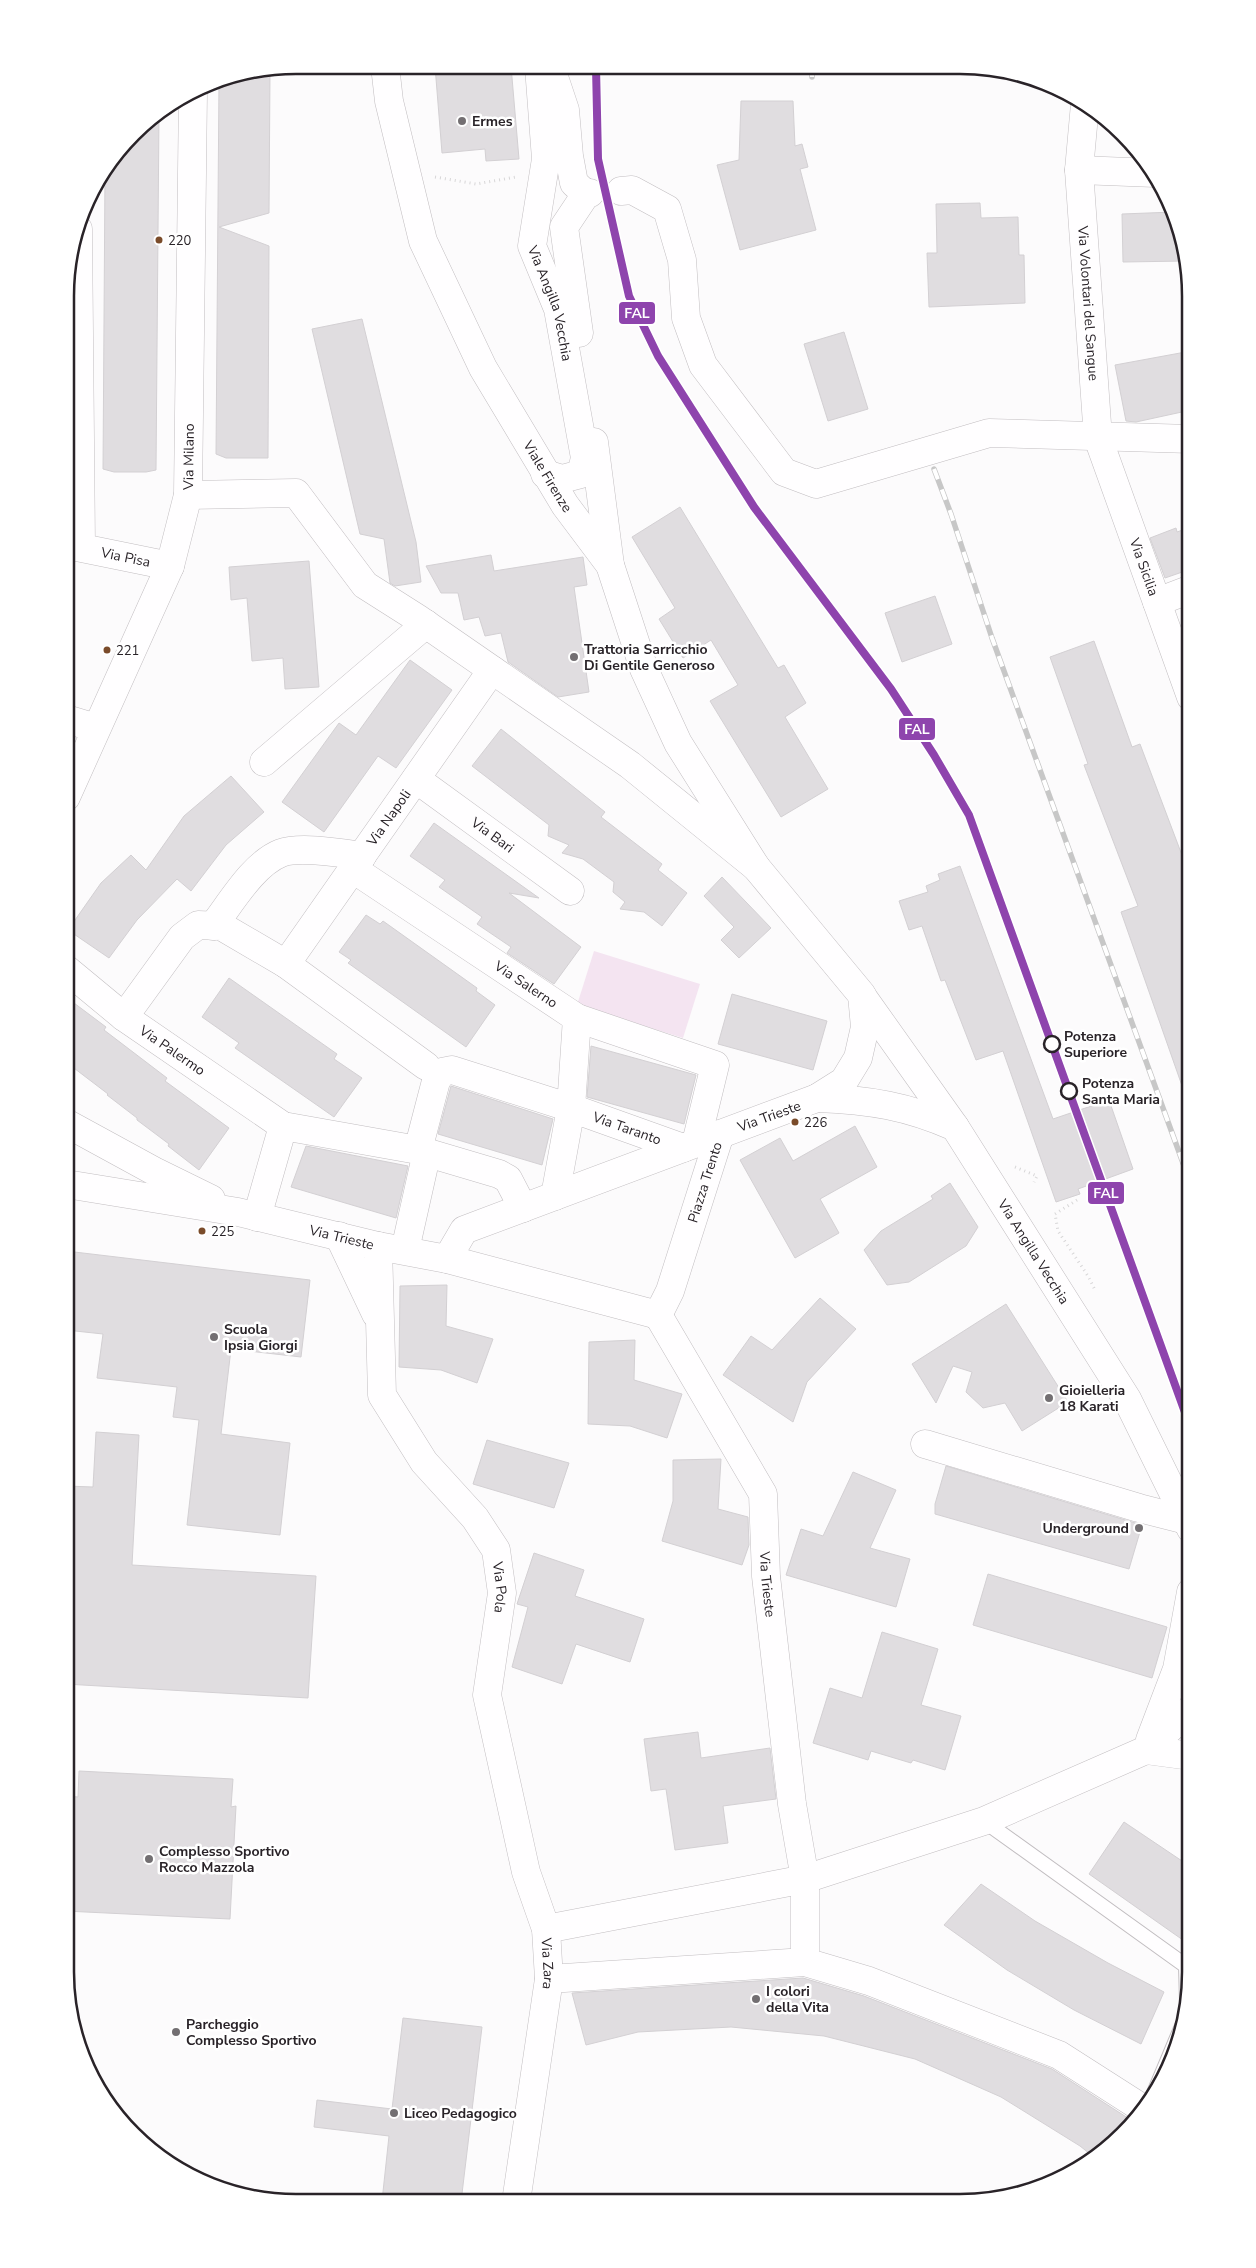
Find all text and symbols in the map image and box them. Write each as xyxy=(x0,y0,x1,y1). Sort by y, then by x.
place label: Ermes xyxy=(472,112,513,131)
marker: Ermes xyxy=(456,115,468,127)
street label: Via Volontari del Sangue xyxy=(1073,224,1103,382)
place label: 220 xyxy=(168,232,192,250)
marker: 220 xyxy=(154,235,164,245)
street label: Via Angilla Vecchia xyxy=(522,242,576,363)
line badge: FAL xyxy=(618,301,656,325)
text: FAL xyxy=(624,304,650,323)
street label: Via Milano xyxy=(179,423,199,491)
street label: Viale Firenze xyxy=(518,436,576,516)
street label: Via Sicilia xyxy=(1124,535,1163,599)
street label: Via Pisa xyxy=(98,543,152,572)
place label: Trattoria Sarricchio Di Gentile Generoso xyxy=(584,640,715,675)
place label: 221 xyxy=(116,642,139,660)
marker: 221 xyxy=(102,645,112,655)
marker: Trattoria Sarricchio Di Gentile Generoso xyxy=(568,651,580,663)
line badge: FAL xyxy=(898,717,936,741)
text: FAL xyxy=(904,720,930,739)
street label: Via Napoli xyxy=(362,786,416,851)
street label: Via Bari xyxy=(466,813,518,857)
street label: Via Salerno xyxy=(490,956,561,1013)
street label: Via Palermo xyxy=(135,1021,209,1080)
place label: Potenza Superiore xyxy=(1064,1027,1127,1062)
marker: Potenza Superiore xyxy=(1043,1035,1061,1053)
place label: Potenza Santa Maria xyxy=(1082,1074,1160,1109)
marker: Potenza Santa Maria xyxy=(1060,1082,1078,1100)
street label: Via Trieste xyxy=(734,1096,803,1137)
street label: Via Taranto xyxy=(589,1107,664,1150)
place label: 226 xyxy=(804,1114,828,1132)
marker: 226 xyxy=(790,1117,800,1127)
street label: Piazza Trento xyxy=(683,1139,727,1225)
line badge: FAL xyxy=(1087,1181,1125,1205)
text: FAL xyxy=(1093,1184,1119,1203)
street label: Via Angilla Vecchia xyxy=(993,1195,1074,1308)
street label: Via Trieste xyxy=(306,1220,376,1255)
place label: 225 xyxy=(211,1223,235,1241)
marker: 225 xyxy=(197,1226,207,1236)
place label: Scuola Ipsia Giorgi xyxy=(224,1320,298,1355)
marker: Scuola Ipsia Giorgi xyxy=(208,1331,220,1343)
place label: Gioielleria 18 Karati xyxy=(1059,1381,1125,1416)
marker: Gioielleria 18 Karati xyxy=(1043,1392,1055,1404)
place label: Underground xyxy=(1043,1519,1129,1538)
marker: Underground xyxy=(1133,1522,1145,1534)
street label: Via Trieste xyxy=(755,1550,780,1618)
street label: Via Pola xyxy=(488,1560,511,1614)
place label: Complesso Sportivo Rocco Mazzola xyxy=(159,1842,290,1877)
marker: Complesso Sportivo Rocco Mazzola xyxy=(143,1853,155,1865)
street label: Via Zara xyxy=(536,1936,558,1991)
place label: I colori della Vita xyxy=(766,1982,829,2017)
marker: I colori della Vita xyxy=(750,1993,762,2005)
place label: Parcheggio Complesso Sportivo xyxy=(186,2015,317,2050)
marker: Parcheggio Complesso Sportivo xyxy=(170,2026,182,2038)
place label: Liceo Pedagogico xyxy=(404,2104,517,2123)
marker: Liceo Pedagogico xyxy=(388,2107,400,2119)

